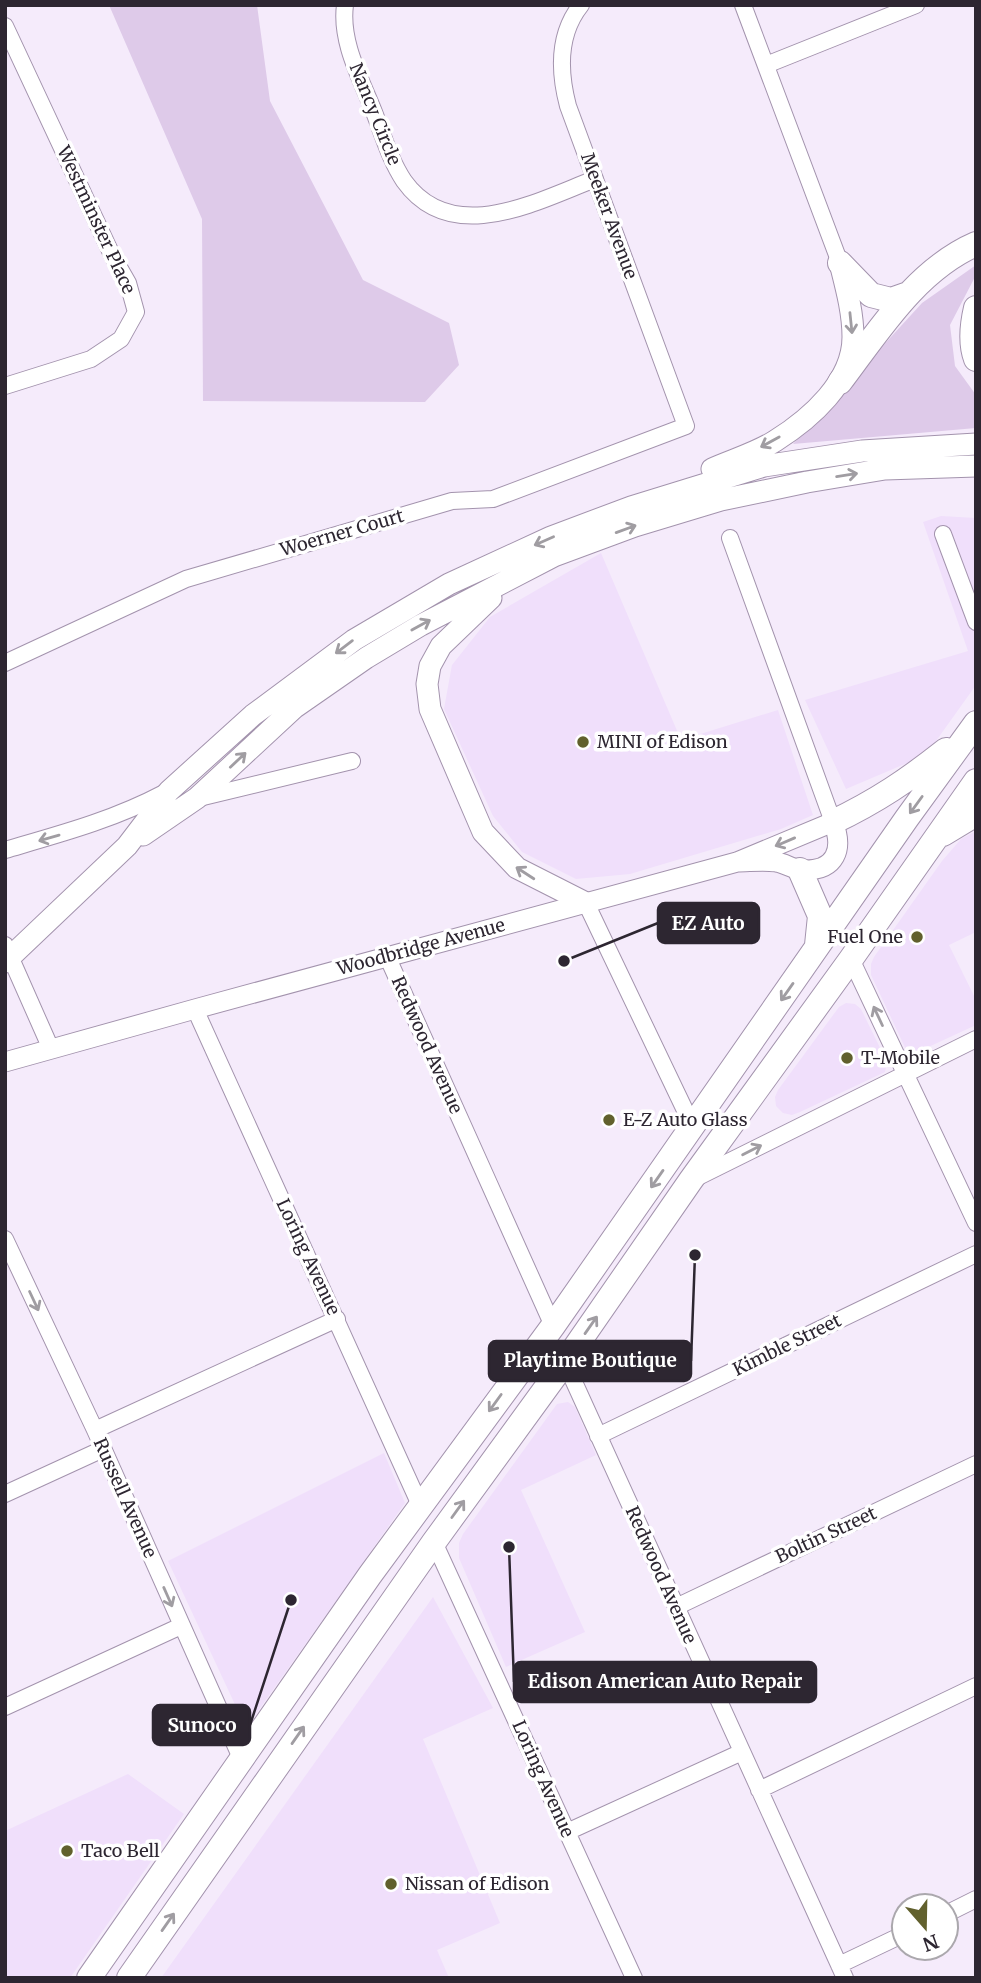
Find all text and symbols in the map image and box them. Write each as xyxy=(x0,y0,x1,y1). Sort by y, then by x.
street label: Nancy Circle xyxy=(345,59,406,168)
street label: Westminster Place xyxy=(52,141,141,297)
street label: Meeker Avenue xyxy=(576,150,643,282)
one-way arrow xyxy=(845,311,858,334)
one-way arrow xyxy=(761,436,781,450)
one-way arrow xyxy=(835,468,858,481)
street label: Woerner Court xyxy=(276,504,406,561)
one-way arrow xyxy=(615,522,637,534)
one-way arrow xyxy=(534,535,555,548)
one-way arrow xyxy=(410,618,431,631)
one-way arrow xyxy=(335,640,353,655)
place label: MINI of Edison xyxy=(597,730,728,753)
marker: MINI of Edison xyxy=(575,734,591,750)
one-way arrow xyxy=(229,751,246,768)
one-way arrow xyxy=(909,795,923,814)
one-way arrow xyxy=(38,832,60,845)
one-way arrow xyxy=(775,836,796,849)
one-way arrow xyxy=(516,865,536,879)
callout: EZ Auto xyxy=(658,903,759,943)
text: EZ Auto xyxy=(671,911,745,935)
street label: Woodbridge Avenue xyxy=(333,913,507,980)
place label: Fuel One xyxy=(827,925,903,948)
marker: Fuel One xyxy=(909,929,925,945)
street label: Redwood Avenue xyxy=(387,972,468,1117)
one-way arrow xyxy=(779,982,794,1001)
one-way arrow xyxy=(871,1006,884,1028)
place label: T-Mobile xyxy=(861,1046,940,1069)
marker: T-Mobile xyxy=(839,1050,855,1066)
place label: E-Z Auto Glass xyxy=(623,1108,748,1131)
marker: E-Z Auto Glass xyxy=(601,1112,617,1128)
one-way arrow xyxy=(741,1142,762,1156)
one-way arrow xyxy=(650,1169,664,1188)
street label: Loring Avenue xyxy=(271,1195,345,1319)
one-way arrow xyxy=(28,1290,41,1311)
street label: Kimble Street xyxy=(729,1308,845,1381)
one-way arrow xyxy=(584,1316,598,1335)
callout: Playtime Boutique xyxy=(489,1341,691,1381)
text: Playtime Boutique xyxy=(503,1348,677,1372)
one-way arrow xyxy=(488,1393,502,1412)
street label: Russell Avenue xyxy=(89,1434,162,1561)
one-way arrow xyxy=(450,1500,465,1519)
street label: Boltin Street xyxy=(772,1501,880,1568)
street label: Redwood Avenue xyxy=(621,1502,702,1647)
one-way arrow xyxy=(162,1586,175,1607)
callout: Edison American Auto Repair xyxy=(514,1662,816,1702)
text: Edison American Auto Repair xyxy=(528,1669,803,1693)
callout: Sunoco xyxy=(153,1705,250,1745)
text: Sunoco xyxy=(167,1713,237,1737)
street label: Loring Avenue xyxy=(507,1717,580,1841)
one-way arrow xyxy=(291,1726,305,1745)
place label: Taco Bell xyxy=(81,1839,160,1862)
marker: Taco Bell xyxy=(59,1843,75,1859)
place label: Nissan of Edison xyxy=(405,1872,549,1895)
marker: Nissan of Edison xyxy=(383,1876,399,1892)
north arrow xyxy=(890,1892,960,1962)
one-way arrow xyxy=(161,1913,175,1932)
text: N xyxy=(920,1929,942,1957)

